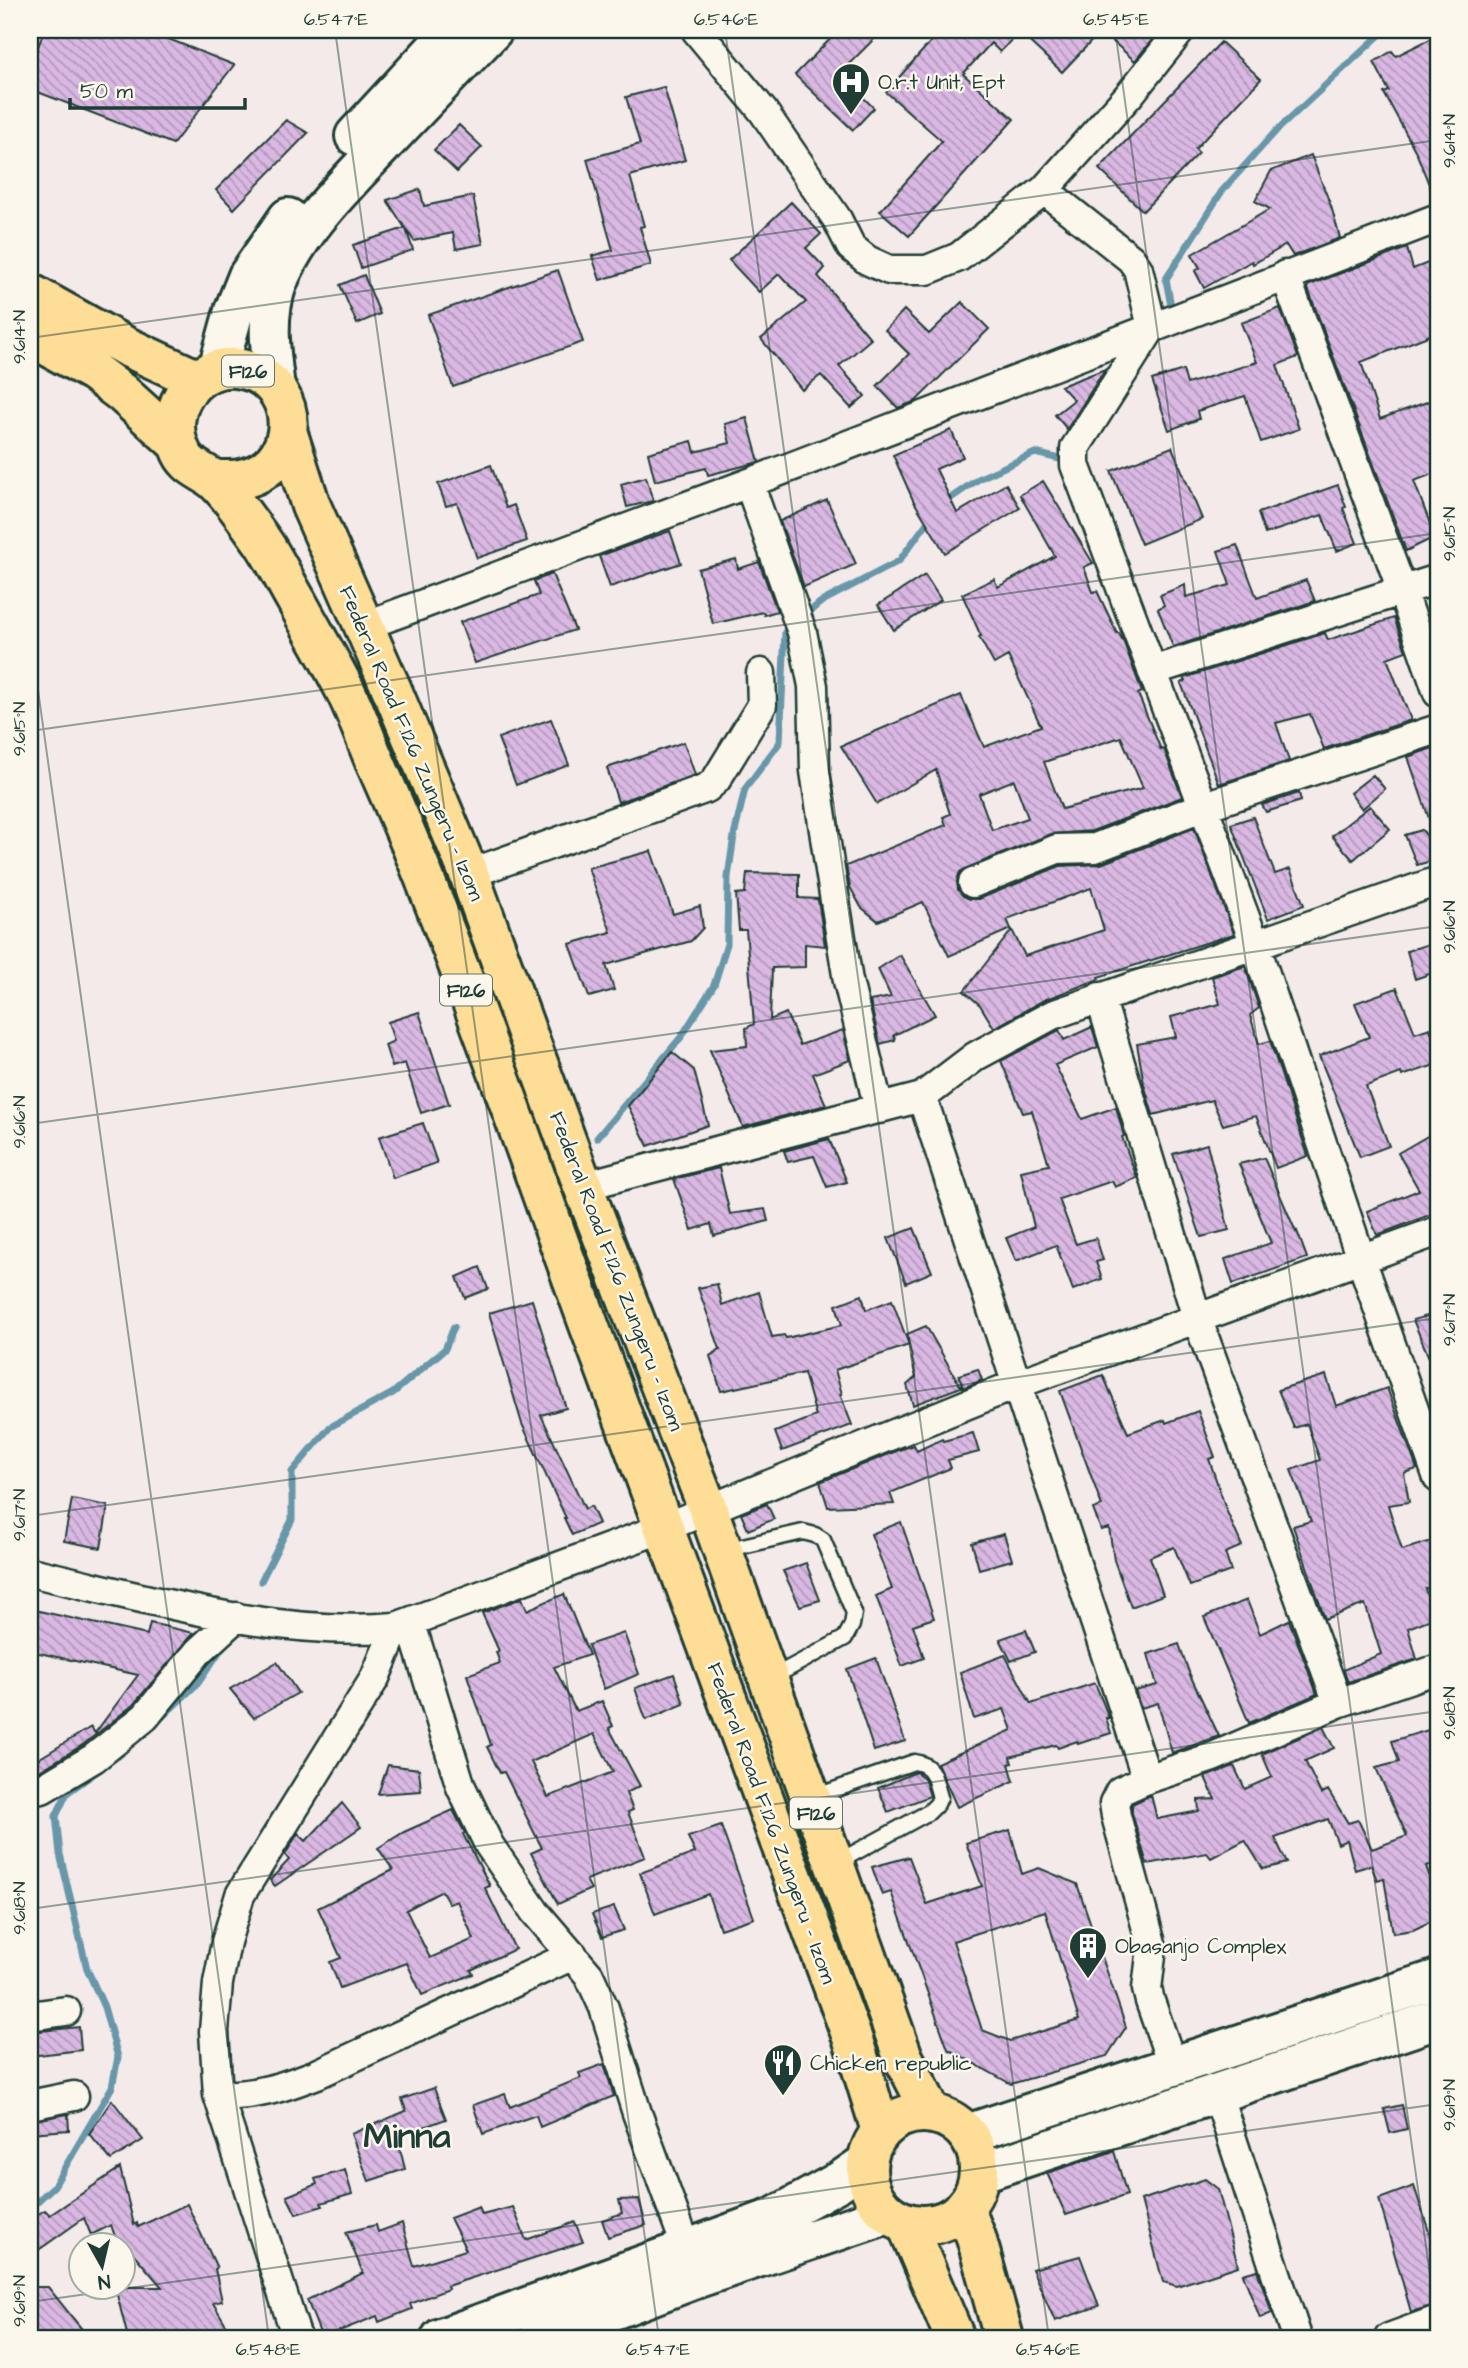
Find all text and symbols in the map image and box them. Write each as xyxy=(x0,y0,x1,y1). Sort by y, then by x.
text: 6.547°E xyxy=(304,7,369,32)
text: 6.546°E xyxy=(694,7,759,32)
text: 6.545°E xyxy=(1083,7,1149,32)
hospital icon: O.r.t Unit, Ept xyxy=(830,61,872,116)
scale bar xyxy=(70,66,245,110)
place label: O.r.t Unit, Ept xyxy=(878,68,1006,98)
text: 50 m xyxy=(80,77,134,106)
text: 9.614°N xyxy=(1437,114,1462,168)
text: 9.614°N xyxy=(7,310,32,364)
road number: F126 xyxy=(222,356,274,386)
text: 9.615°N xyxy=(1437,507,1462,561)
street label: Federal Road F.126 Zungeru - Izom xyxy=(330,581,491,907)
text: 9.615°N xyxy=(7,702,32,756)
text: 9.616°N xyxy=(1437,901,1462,953)
road number: F126 xyxy=(440,974,492,1006)
text: 9.616°N xyxy=(7,1096,32,1148)
street label: Federal Road F.126 Zungeru - Izom xyxy=(540,1107,691,1436)
text: 9.617°N xyxy=(1437,1294,1462,1346)
text: 9.617°N xyxy=(7,1489,32,1541)
street label: Federal Road F.126 Zungeru - Izom xyxy=(698,1659,843,1989)
text: 9.618°N xyxy=(1437,1686,1462,1740)
road number: F126 xyxy=(790,1798,842,1828)
text: 9.618°N xyxy=(7,1881,32,1935)
building icon: Obasanjo Complex xyxy=(1067,1925,1109,1980)
place label: Obasanjo Complex xyxy=(1115,1932,1287,1962)
restaurant icon: Chicken republic xyxy=(762,2042,804,2097)
place label: Chicken republic xyxy=(810,2049,972,2079)
text: 9.619°N xyxy=(1437,2079,1462,2131)
district label: Minna xyxy=(363,2112,451,2161)
north arrow xyxy=(66,2232,136,2302)
text: N xyxy=(96,2267,112,2296)
text: 9.619°N xyxy=(7,2275,32,2327)
text: 6.548°E xyxy=(235,2337,301,2362)
text: 6.547°E xyxy=(626,2337,691,2362)
text: 6.546°E xyxy=(1016,2337,1081,2362)

